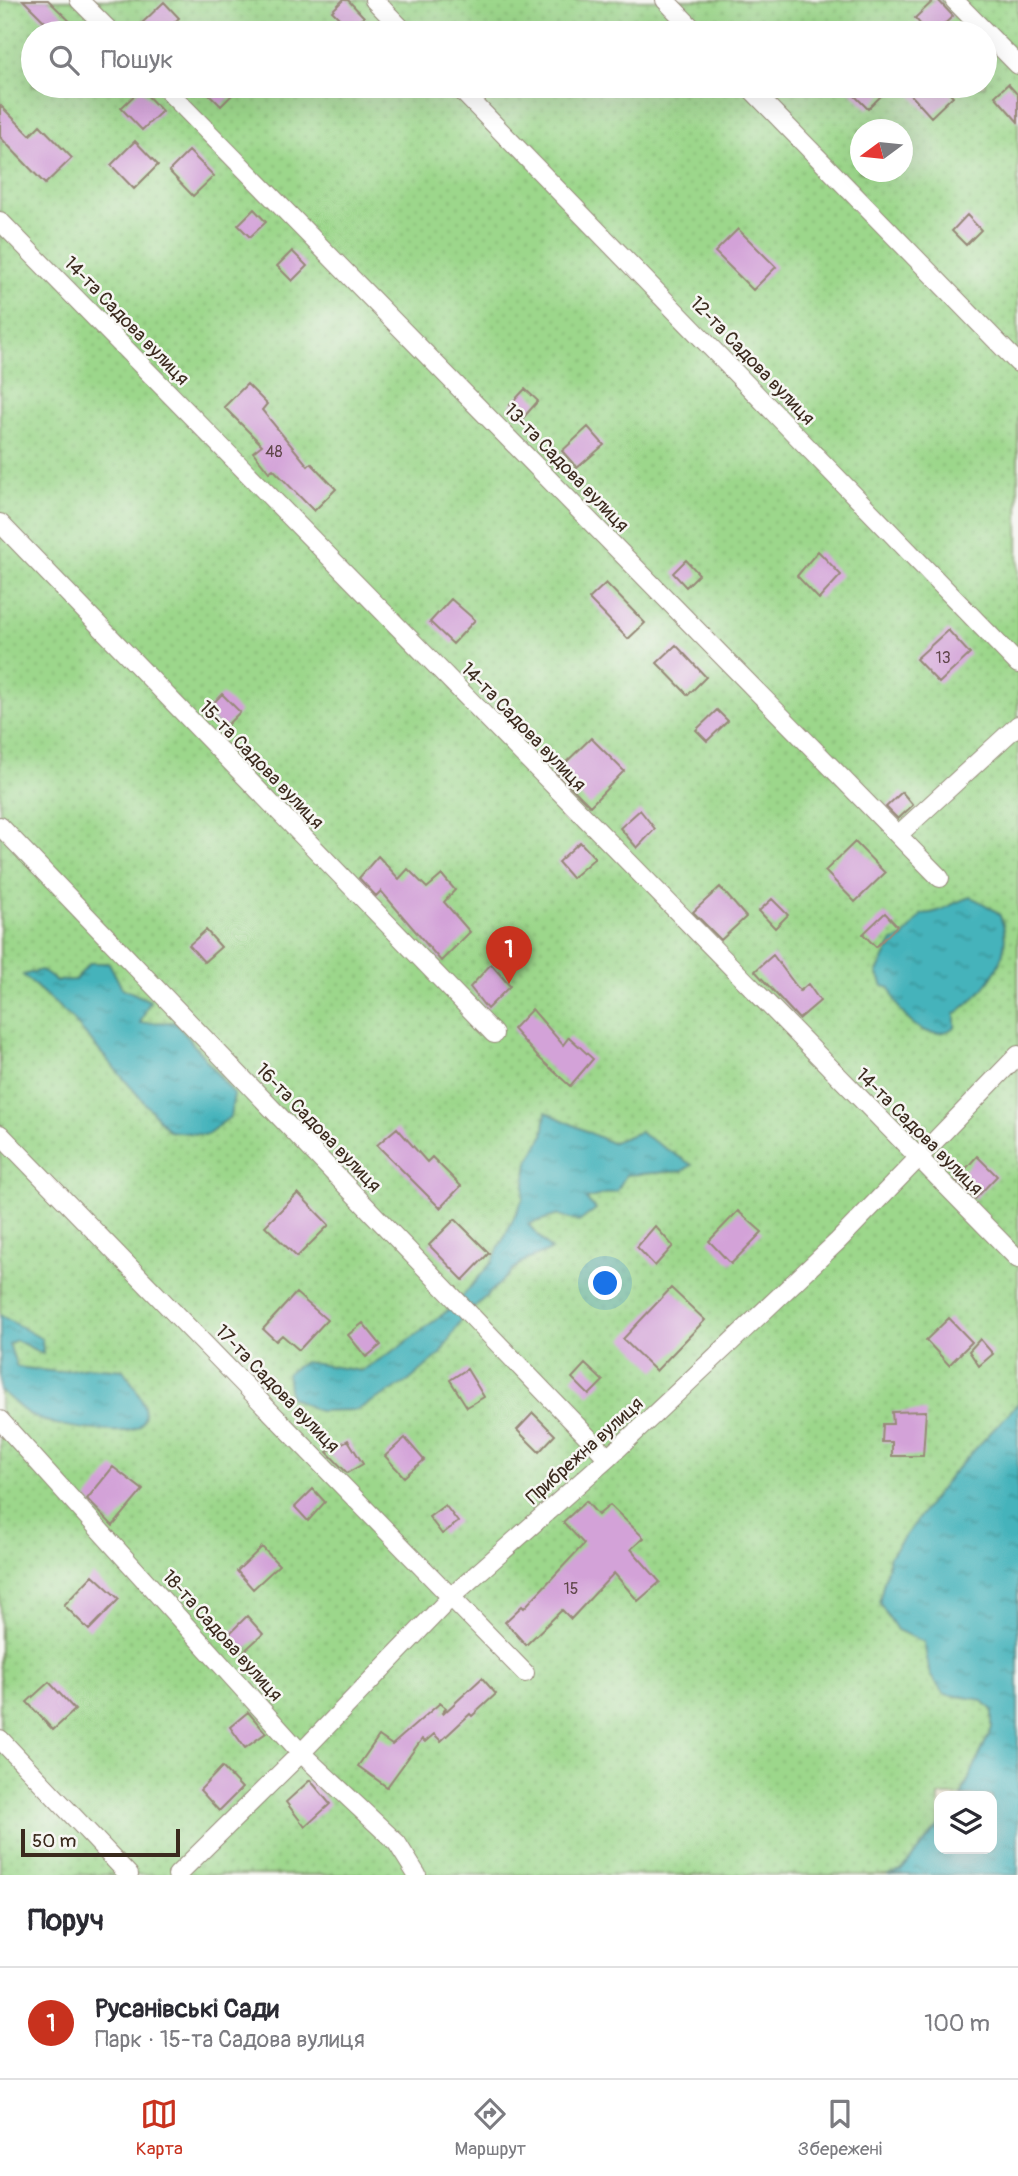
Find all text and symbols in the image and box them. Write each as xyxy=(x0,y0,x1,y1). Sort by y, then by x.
search box xyxy=(21,21,997,98)
icon: search xyxy=(45,41,83,79)
text: Пошук xyxy=(101,44,174,76)
north arrow xyxy=(850,119,913,182)
street label: 14-та Садова вулиця xyxy=(59,251,194,390)
street label: 12-та Садова вулиця xyxy=(685,291,820,430)
street label: 13-та Садова вулиця xyxy=(499,398,634,537)
house number: 48 xyxy=(265,442,283,462)
house number: 13 xyxy=(935,648,951,668)
street label: 14-та Садова вулиця xyxy=(456,657,591,796)
street label: 15-та Садова вулиця xyxy=(194,695,329,834)
pin: 1 xyxy=(486,926,532,984)
street label: 16-та Садова вулиця xyxy=(251,1058,386,1197)
street label: 14-та Садова вулиця xyxy=(851,1063,988,1200)
your location xyxy=(588,1266,622,1300)
street label: 17-та Садова вулиця xyxy=(210,1319,345,1458)
street label: Прибрежна вулиця xyxy=(521,1392,648,1510)
street label: 18-та Садова вулиця xyxy=(157,1565,288,1706)
house number: 15 xyxy=(564,1579,578,1599)
map controls xyxy=(934,1791,997,1854)
button: layers xyxy=(934,1791,997,1854)
scale bar xyxy=(21,1826,180,1858)
text: 50 m xyxy=(32,1829,76,1853)
text: Поруч xyxy=(28,1902,104,1939)
text: Русанівські Сади xyxy=(95,1993,279,2025)
text: 1 xyxy=(47,2009,56,2038)
text: 100 m xyxy=(924,2009,990,2038)
text: Парк · 15-та Садова вулиця xyxy=(95,2025,365,2054)
tab: Карта xyxy=(136,2095,183,2161)
tab: Маршрут xyxy=(455,2095,526,2161)
tab: Збережені xyxy=(798,2095,882,2161)

